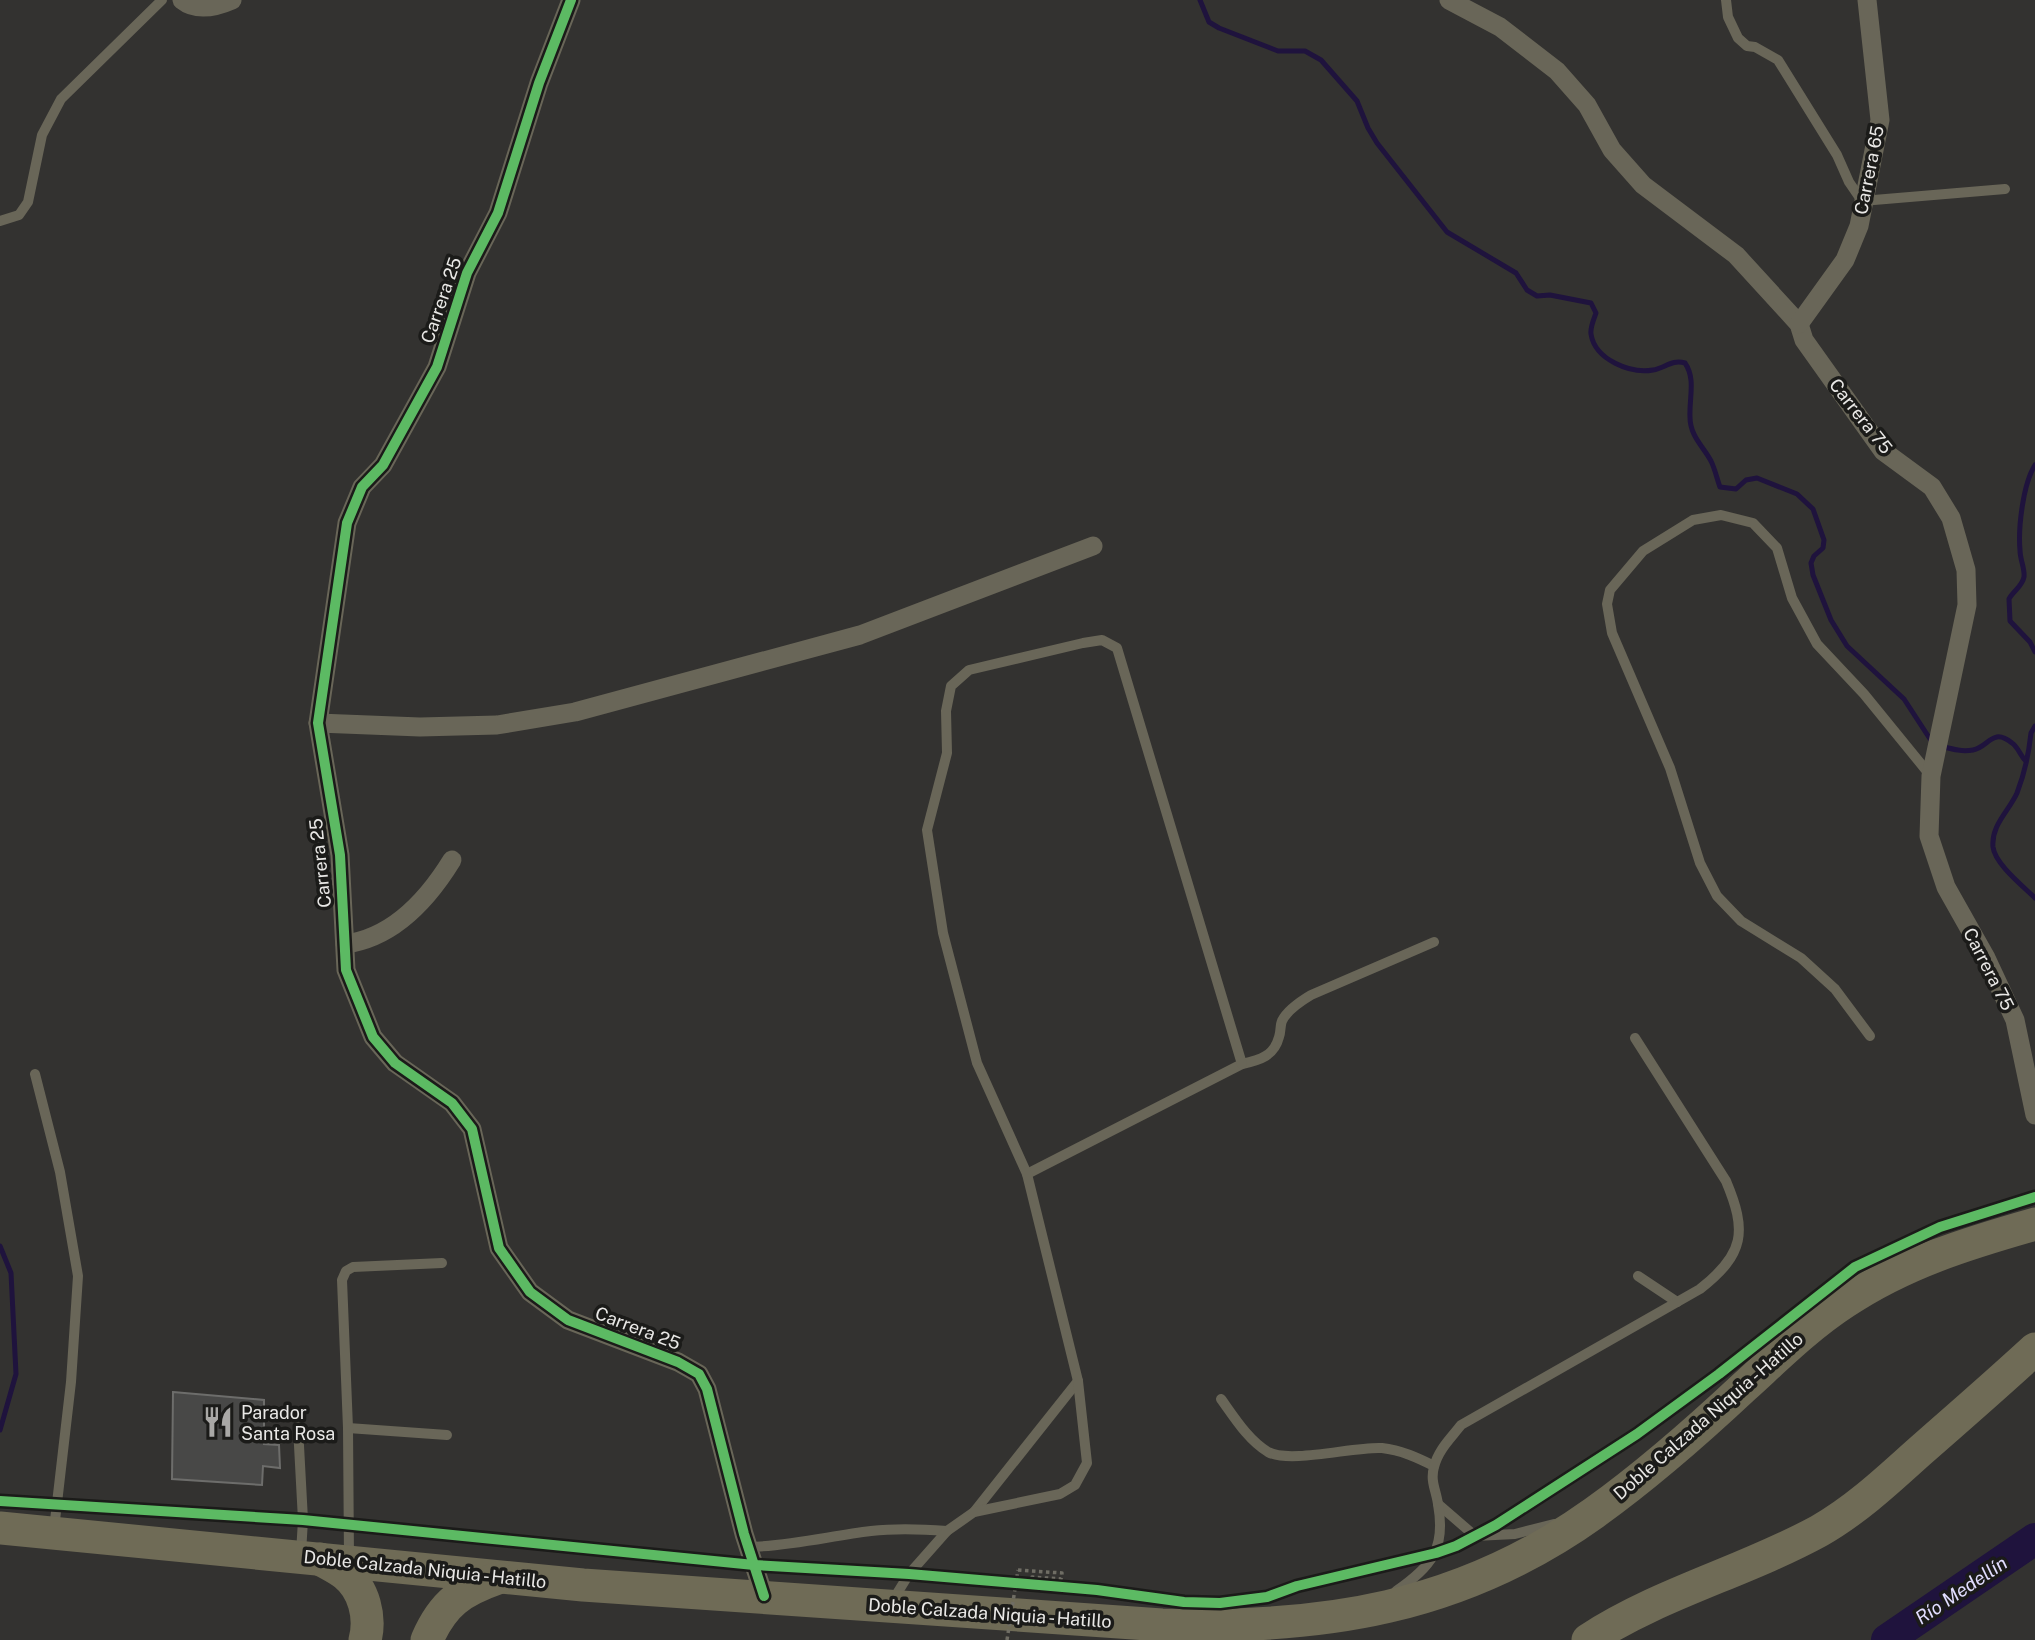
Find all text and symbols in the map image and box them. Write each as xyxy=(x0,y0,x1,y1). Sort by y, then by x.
street label: Carrera 65 xyxy=(1850,124,1888,216)
street label: Carrera 25 xyxy=(416,254,466,346)
street label: Carrera 75 xyxy=(1825,374,1897,458)
street label: Carrera 25 xyxy=(305,817,335,909)
street label: Carrera 75 xyxy=(1959,924,2019,1014)
street label: Carrera 25 xyxy=(592,1302,684,1354)
street label: Doble Calzada Niquia - Hatillo xyxy=(1609,1328,1807,1504)
place label: Parador Santa Rosa xyxy=(241,1402,335,1444)
restaurant icon: Parador Santa Rosa xyxy=(201,1405,235,1439)
street label: Doble Calzada Niquia - Hatillo xyxy=(303,1546,547,1592)
water label: Río Medellín xyxy=(1911,1551,2011,1629)
street label: Doble Calzada Niquia - Hatillo xyxy=(868,1594,1112,1632)

